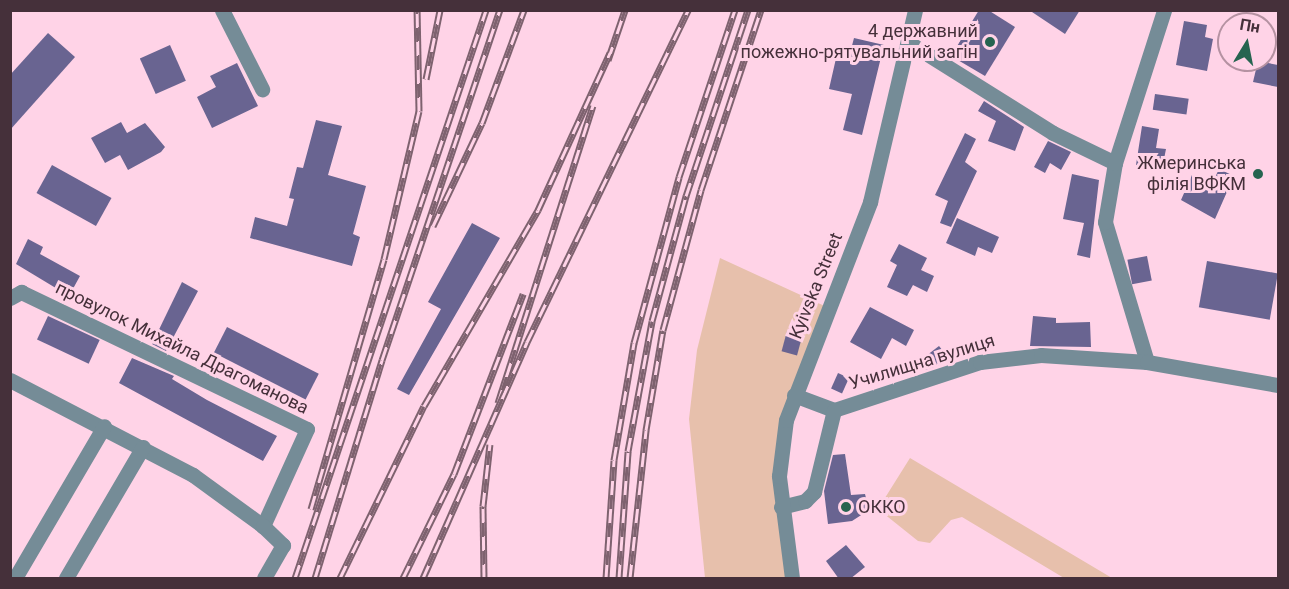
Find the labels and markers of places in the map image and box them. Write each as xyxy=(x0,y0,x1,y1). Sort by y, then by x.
place label: 4 державний пожежно-рятувальний загін xyxy=(741,21,978,63)
marker: 4 державний пожежно-рятувальний загін xyxy=(983,35,997,49)
place label: Жмеринська філія ВФКМ xyxy=(1137,153,1246,195)
marker: Жмеринська філія ВФКМ xyxy=(1251,167,1265,181)
place label: ОККО xyxy=(858,496,906,518)
marker: ОККО xyxy=(839,500,853,514)

